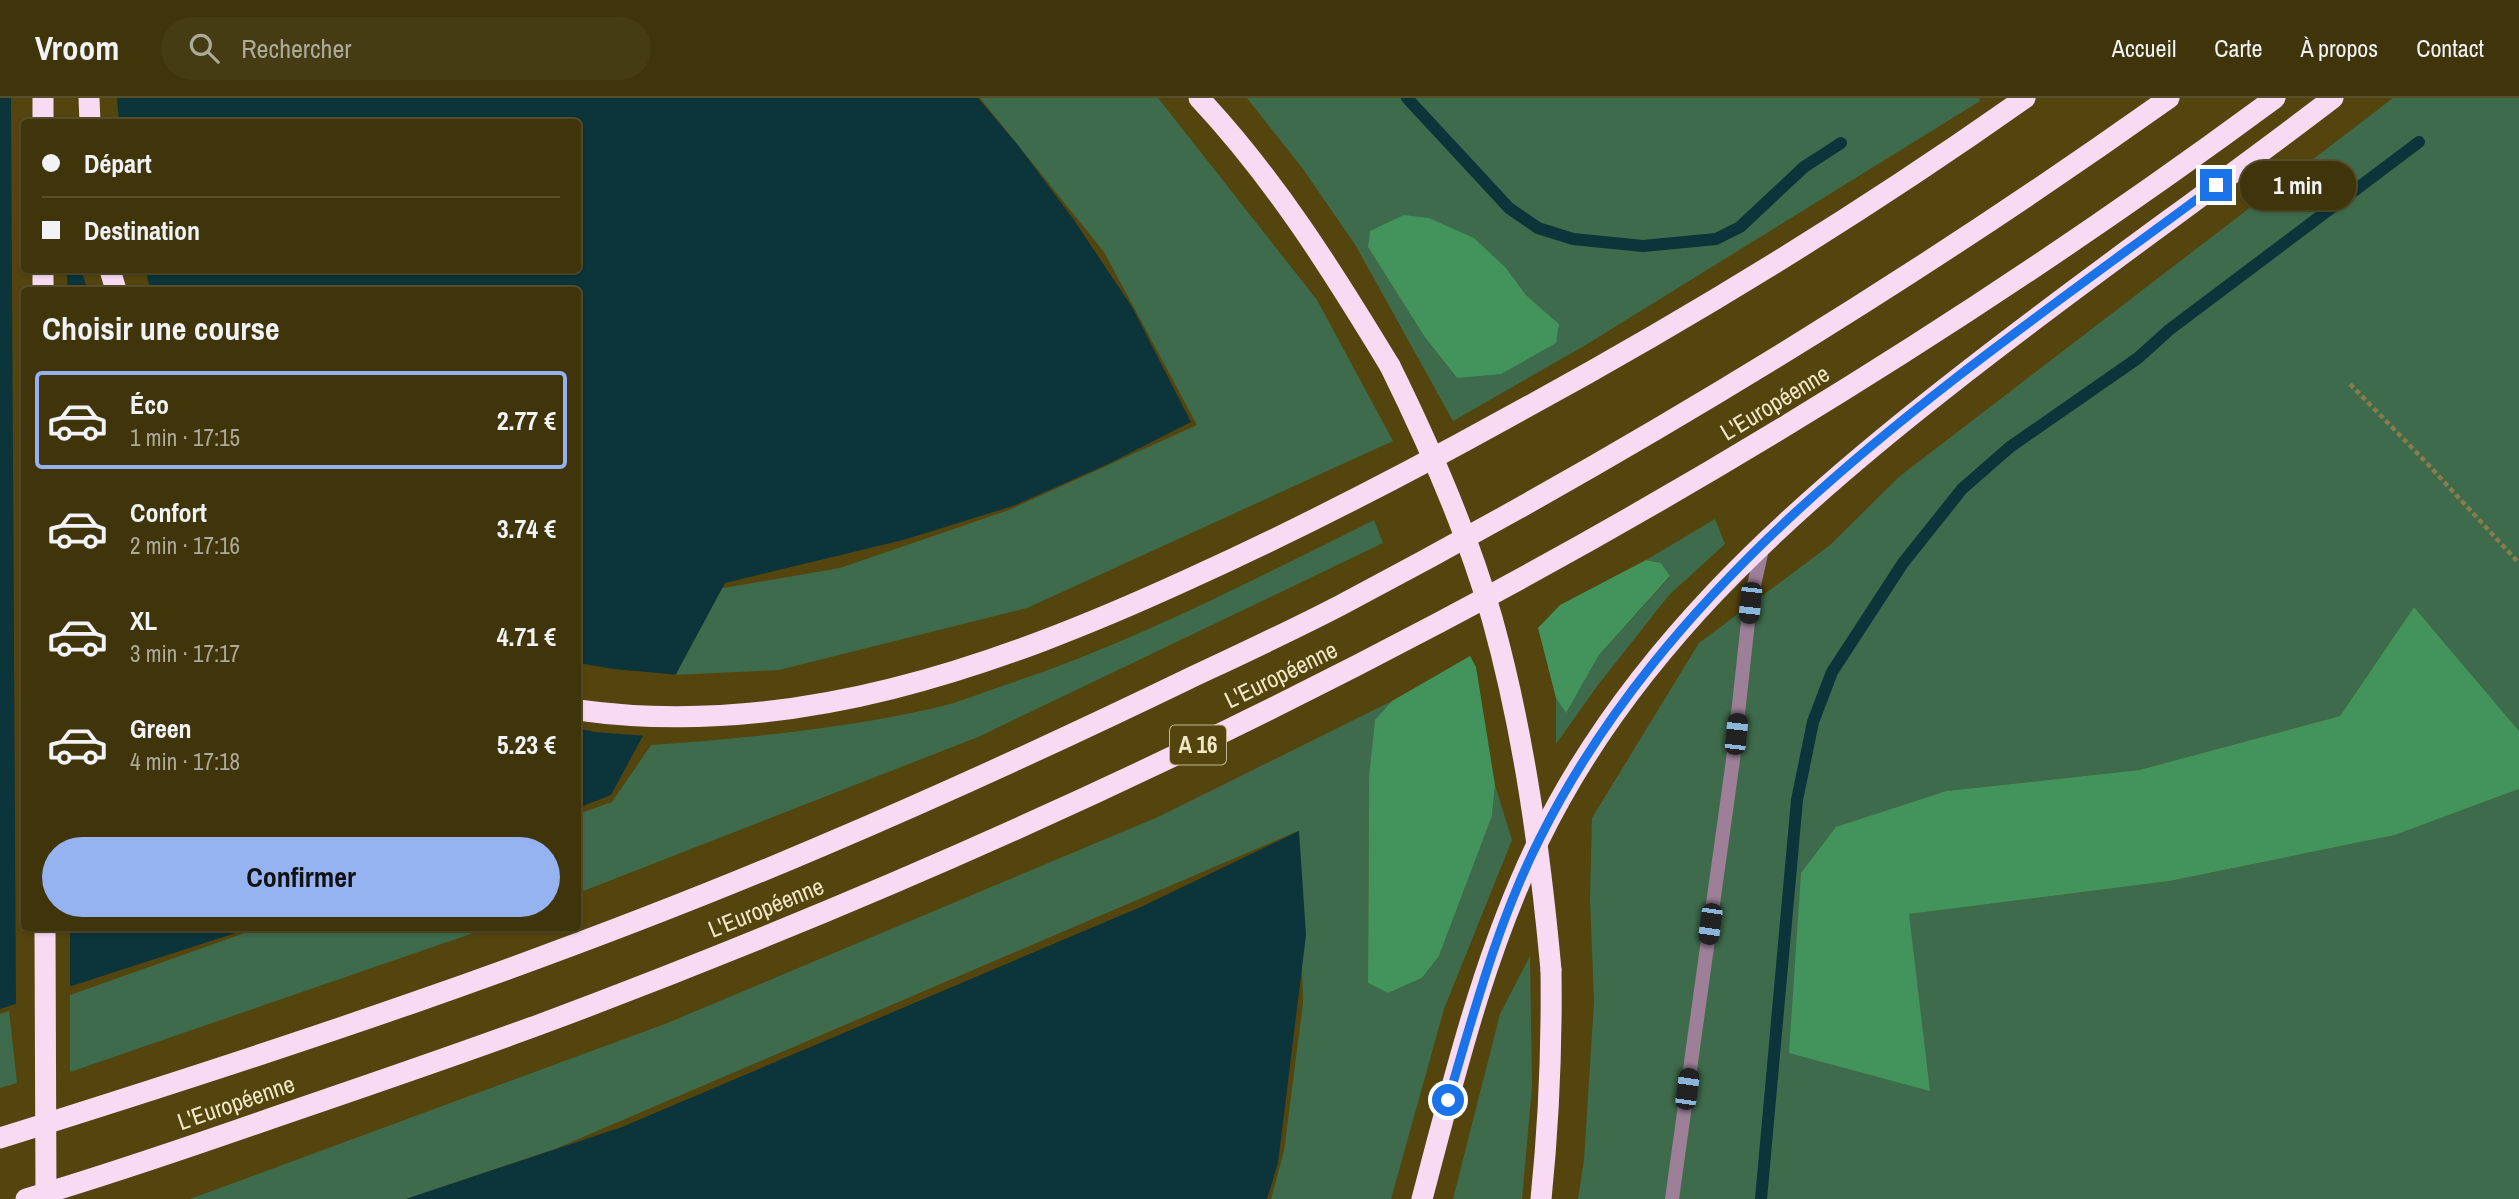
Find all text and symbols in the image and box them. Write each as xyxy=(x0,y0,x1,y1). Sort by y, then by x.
search box xyxy=(161,17,651,80)
text: Vroom xyxy=(35,26,119,70)
icon: search xyxy=(185,29,223,67)
text: Rechercher xyxy=(241,31,351,66)
text: Accueil xyxy=(2112,32,2176,64)
text: Carte xyxy=(2214,32,2262,64)
text: À propos xyxy=(2300,32,2378,64)
text: Contact xyxy=(2416,32,2484,64)
text: Départ xyxy=(84,146,152,181)
callout: 1 min xyxy=(2240,160,2356,210)
route end xyxy=(2200,169,2232,201)
text: 1 min xyxy=(2273,170,2323,201)
text: Destination xyxy=(84,213,200,248)
text: Choisir une course xyxy=(42,307,280,350)
street label: L'Européenne xyxy=(1714,357,1835,447)
text: Éco xyxy=(130,387,169,422)
icon: car xyxy=(46,389,109,452)
text: 2.77 € xyxy=(497,403,556,438)
text: 1 min · 17:15 xyxy=(130,422,240,453)
text: Confort xyxy=(130,495,207,530)
icon: car xyxy=(46,497,109,560)
text: 3.74 € xyxy=(497,511,556,546)
text: 2 min · 17:16 xyxy=(130,530,240,561)
car xyxy=(1738,581,1763,625)
text: XL xyxy=(130,603,157,638)
icon: car xyxy=(46,605,109,668)
text: 4.71 € xyxy=(497,619,556,654)
street label: L'Européenne xyxy=(1219,633,1342,715)
text: 3 min · 17:17 xyxy=(130,638,240,669)
text: Green xyxy=(130,711,192,746)
car xyxy=(1724,712,1749,756)
icon: car xyxy=(46,713,109,776)
road number: A 16 xyxy=(1170,726,1226,764)
text: 5.23 € xyxy=(497,727,556,762)
text: 4 min · 17:18 xyxy=(130,746,240,777)
button: Confirmer xyxy=(42,837,560,917)
street label: L'Européenne xyxy=(703,869,828,945)
car xyxy=(1697,902,1724,946)
street label: L'Européenne xyxy=(173,1067,299,1137)
car xyxy=(1674,1067,1701,1111)
route start xyxy=(1432,1084,1464,1116)

